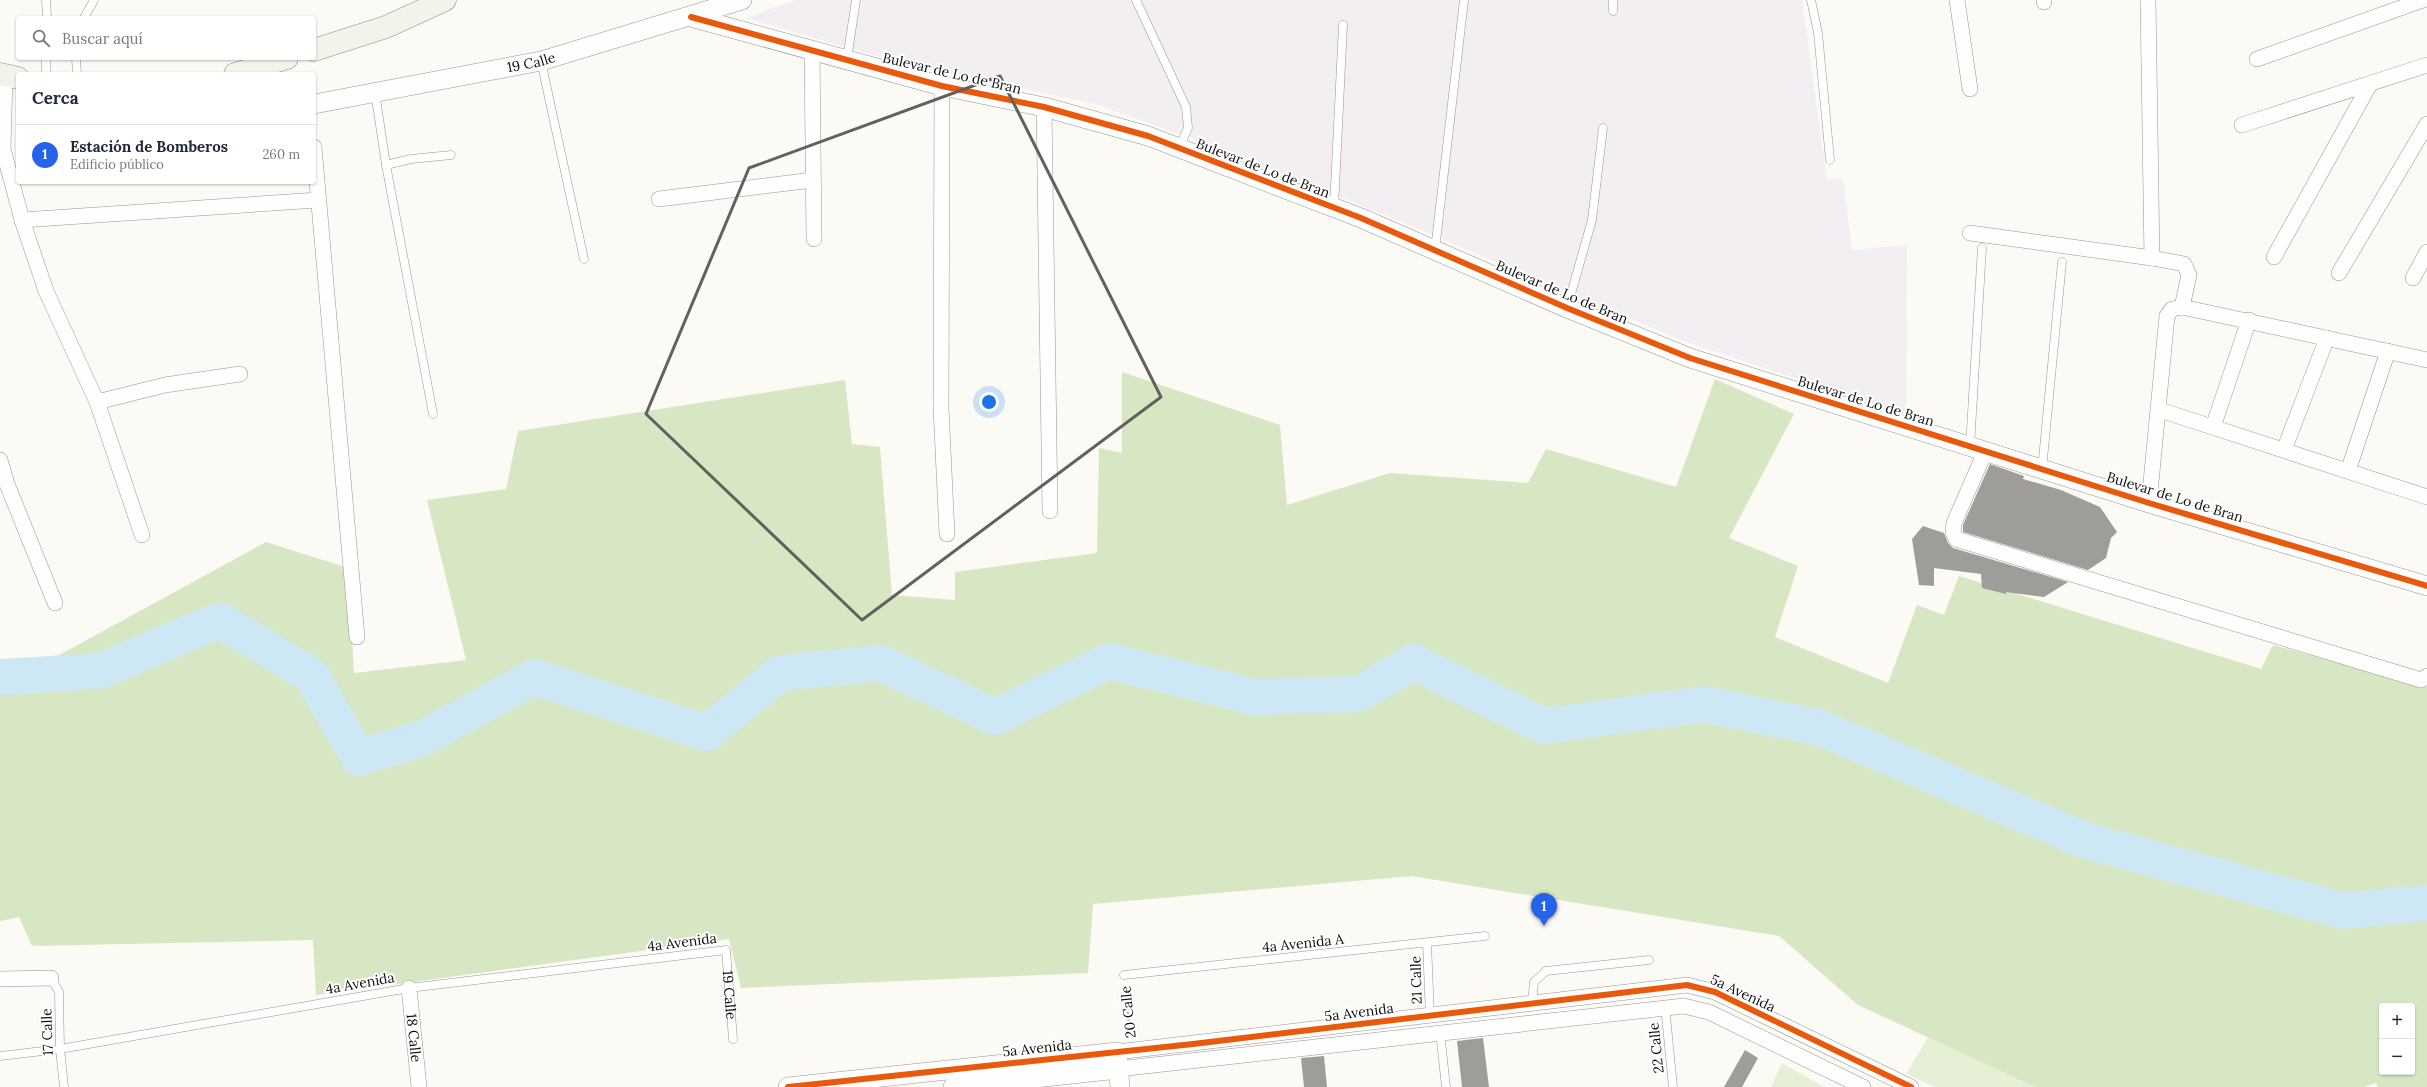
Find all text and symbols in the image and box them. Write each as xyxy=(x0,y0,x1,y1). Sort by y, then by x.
search box xyxy=(16,16,316,60)
icon: search xyxy=(30,27,52,49)
text: Buscar aquí xyxy=(62,29,143,48)
street label: 19 Calle xyxy=(505,48,558,76)
street label: Bulevar de Lo de Bran xyxy=(881,48,1024,98)
text: Cerca xyxy=(32,87,79,109)
street label: Bulevar de Lo de Bran xyxy=(1194,134,1333,202)
text: Estación de Bomberos xyxy=(70,137,228,156)
text: 1 xyxy=(42,146,48,163)
text: 260 m xyxy=(262,146,300,163)
text: Edificio público xyxy=(70,156,164,173)
street label: Bulevar de Lo de Bran xyxy=(1493,256,1631,328)
street label: Bulevar de Lo de Bran xyxy=(1796,372,1937,430)
your location xyxy=(979,392,999,412)
street label: Bulevar de Lo de Bran xyxy=(2105,468,2246,526)
pin: 1 xyxy=(1531,893,1557,926)
street label: 4a Avenida xyxy=(646,929,718,955)
street label: 4a Avenida A xyxy=(1261,930,1345,956)
street label: 21 Calle xyxy=(1406,955,1426,1005)
street label: 4a Avenida xyxy=(324,968,396,998)
street label: 19 Calle xyxy=(719,970,740,1020)
street label: 5a Avenida xyxy=(1708,970,1778,1016)
street label: 20 Calle xyxy=(1116,985,1140,1039)
street label: 5a Avenida xyxy=(1323,999,1395,1025)
map controls xyxy=(2379,1003,2415,1075)
button: + xyxy=(2379,1003,2415,1039)
street label: 17 Calle xyxy=(37,1008,57,1056)
street label: 18 Calle xyxy=(403,1013,425,1063)
street label: 22 Calle xyxy=(1644,1021,1668,1074)
street label: 5a Avenida xyxy=(1001,1035,1073,1061)
button: − xyxy=(2379,1039,2415,1075)

